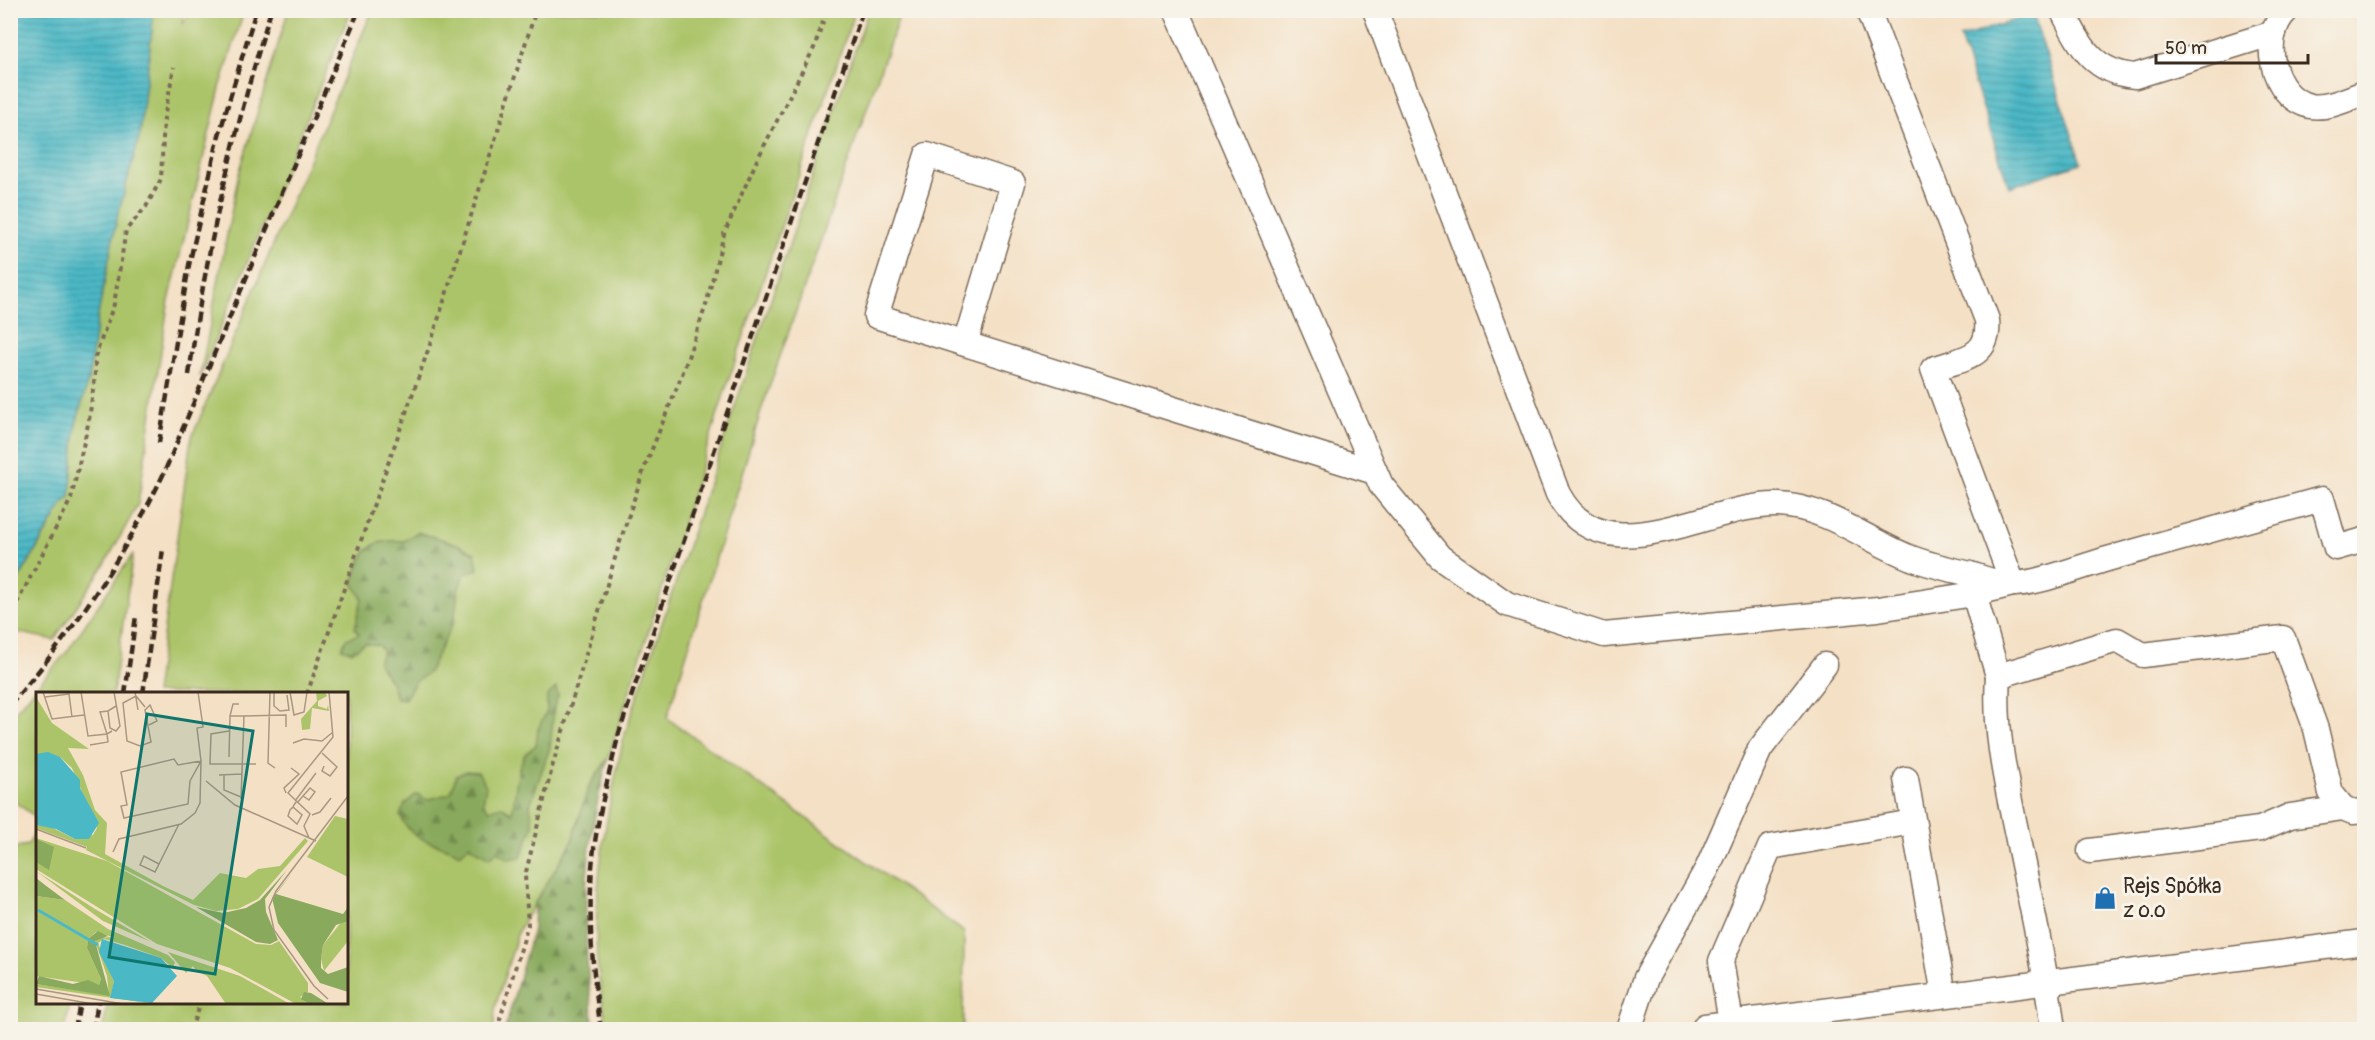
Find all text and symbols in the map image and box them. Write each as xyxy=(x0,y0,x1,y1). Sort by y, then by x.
scale bar xyxy=(2156,27,2308,65)
text: 50 m xyxy=(2165,37,2207,60)
inset map xyxy=(36,692,348,1004)
place label: Rejs Spółka z o.o xyxy=(2123,873,2222,924)
shop icon: Rejs Spółka z o.o xyxy=(2092,885,2118,911)

